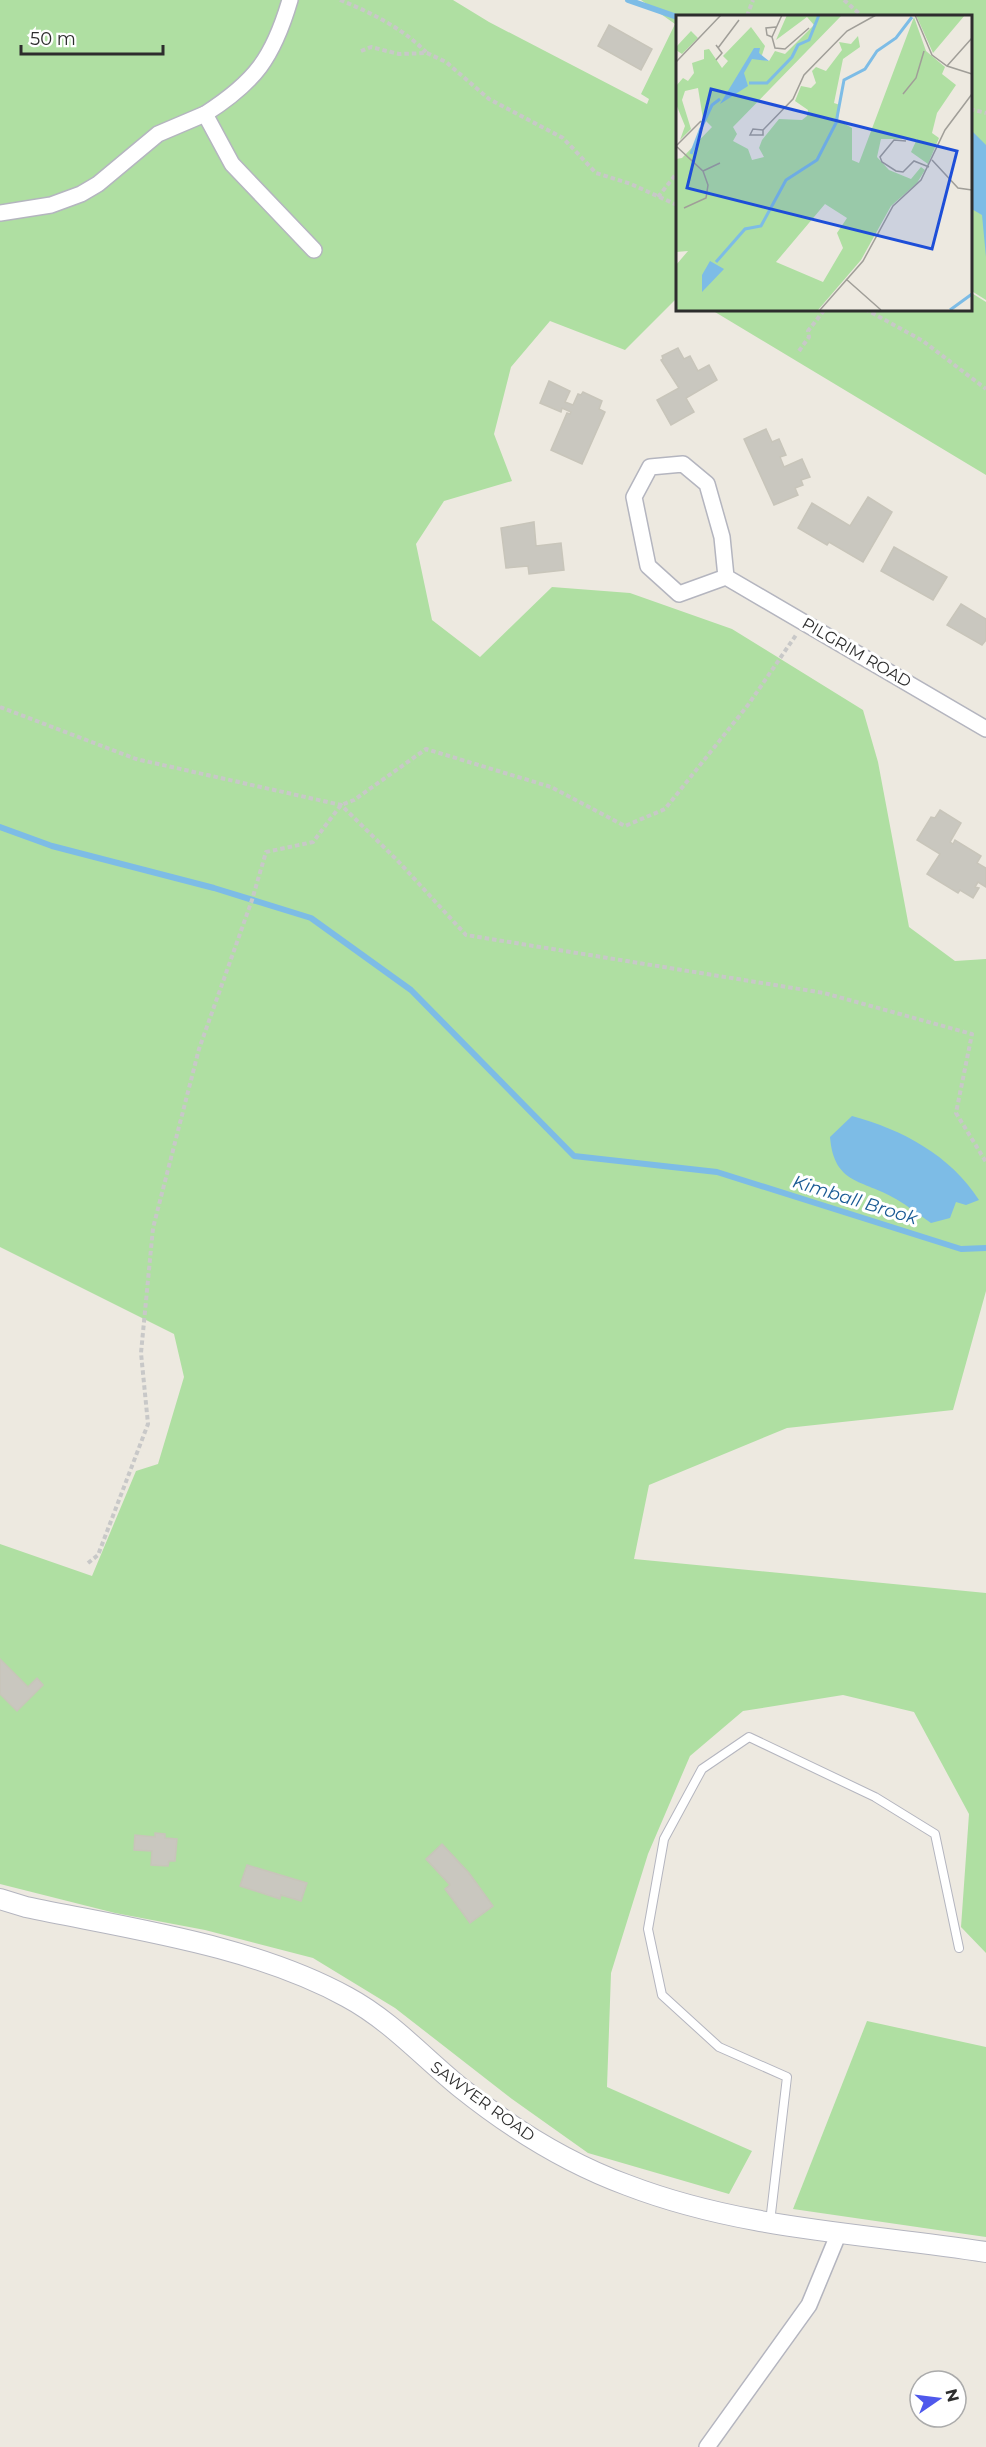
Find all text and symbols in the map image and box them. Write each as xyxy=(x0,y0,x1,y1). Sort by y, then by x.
inset map xyxy=(676,15,971,310)
scale bar xyxy=(21,18,164,56)
text: 50 m xyxy=(30,28,76,50)
street label: PILGRIM ROAD xyxy=(799,613,915,691)
water label: Kimball Brook xyxy=(790,1171,921,1230)
street label: SAWYER ROAD xyxy=(427,2057,539,2146)
north arrow xyxy=(908,2369,968,2429)
text: N xyxy=(941,2387,963,2404)

